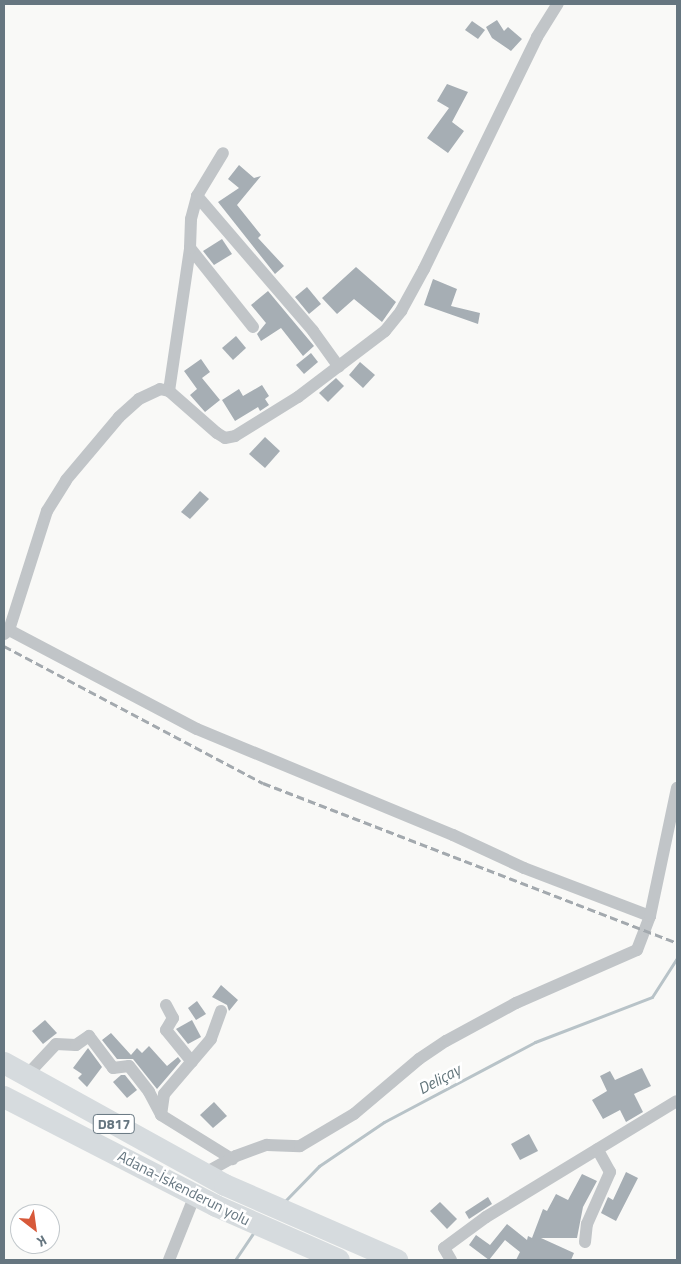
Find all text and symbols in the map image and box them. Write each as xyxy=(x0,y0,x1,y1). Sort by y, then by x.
water label: Deliçay xyxy=(414,1060,464,1098)
road number: D817 xyxy=(93,1112,135,1136)
street label: Adana-İskenderun yolu xyxy=(115,1147,253,1229)
north arrow xyxy=(10,1204,60,1254)
text: K xyxy=(33,1230,51,1253)

